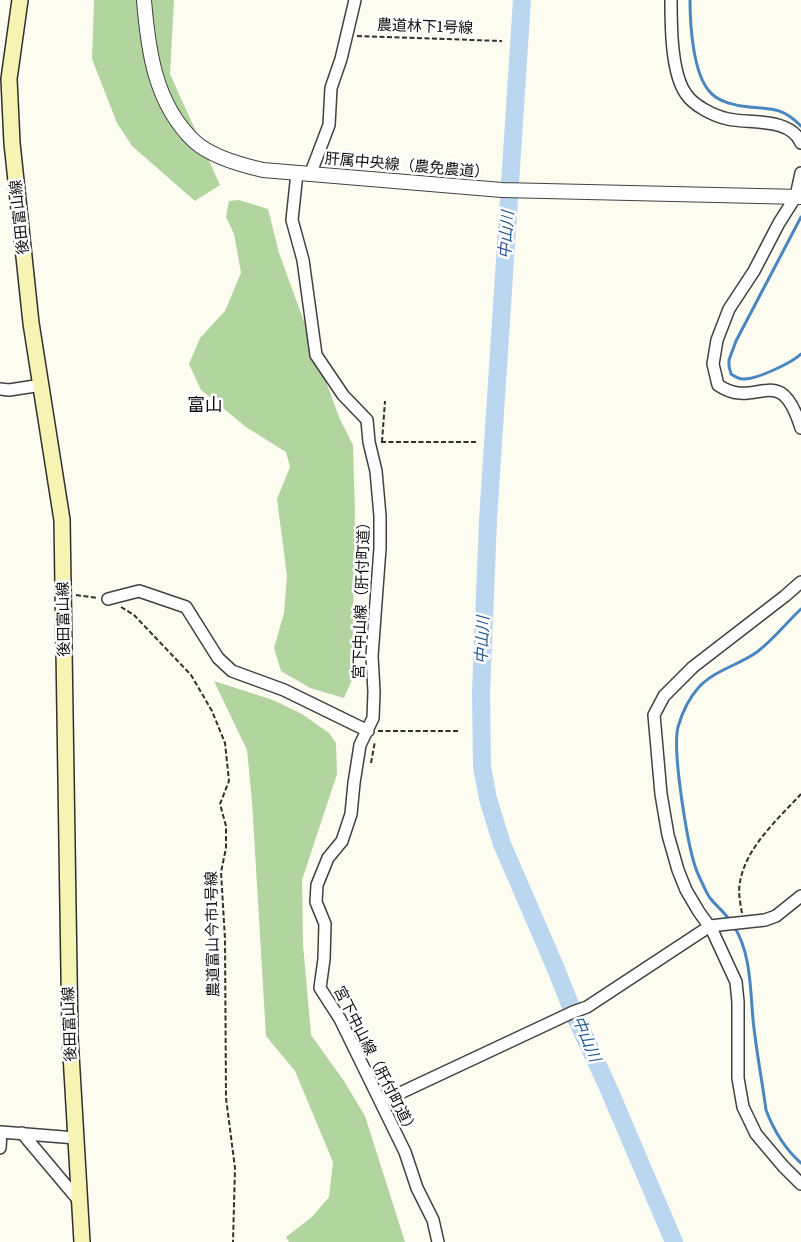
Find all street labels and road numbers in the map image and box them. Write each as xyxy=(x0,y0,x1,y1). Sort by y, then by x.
street label: 農道林下1号線 xyxy=(377,16,473,38)
street label: 肝属中央線（農免農道） xyxy=(324,150,490,182)
street label: 後田富山線 xyxy=(7,179,33,255)
street label: 宮下中山線（肝付町道） xyxy=(350,514,374,680)
street label: 後田富山線 xyxy=(54,581,74,657)
street label: 農道富山今市1号線 xyxy=(203,871,223,997)
street label: 宮下中山線（肝付町道） xyxy=(330,983,420,1139)
street label: 後田富山線 xyxy=(60,986,80,1062)

